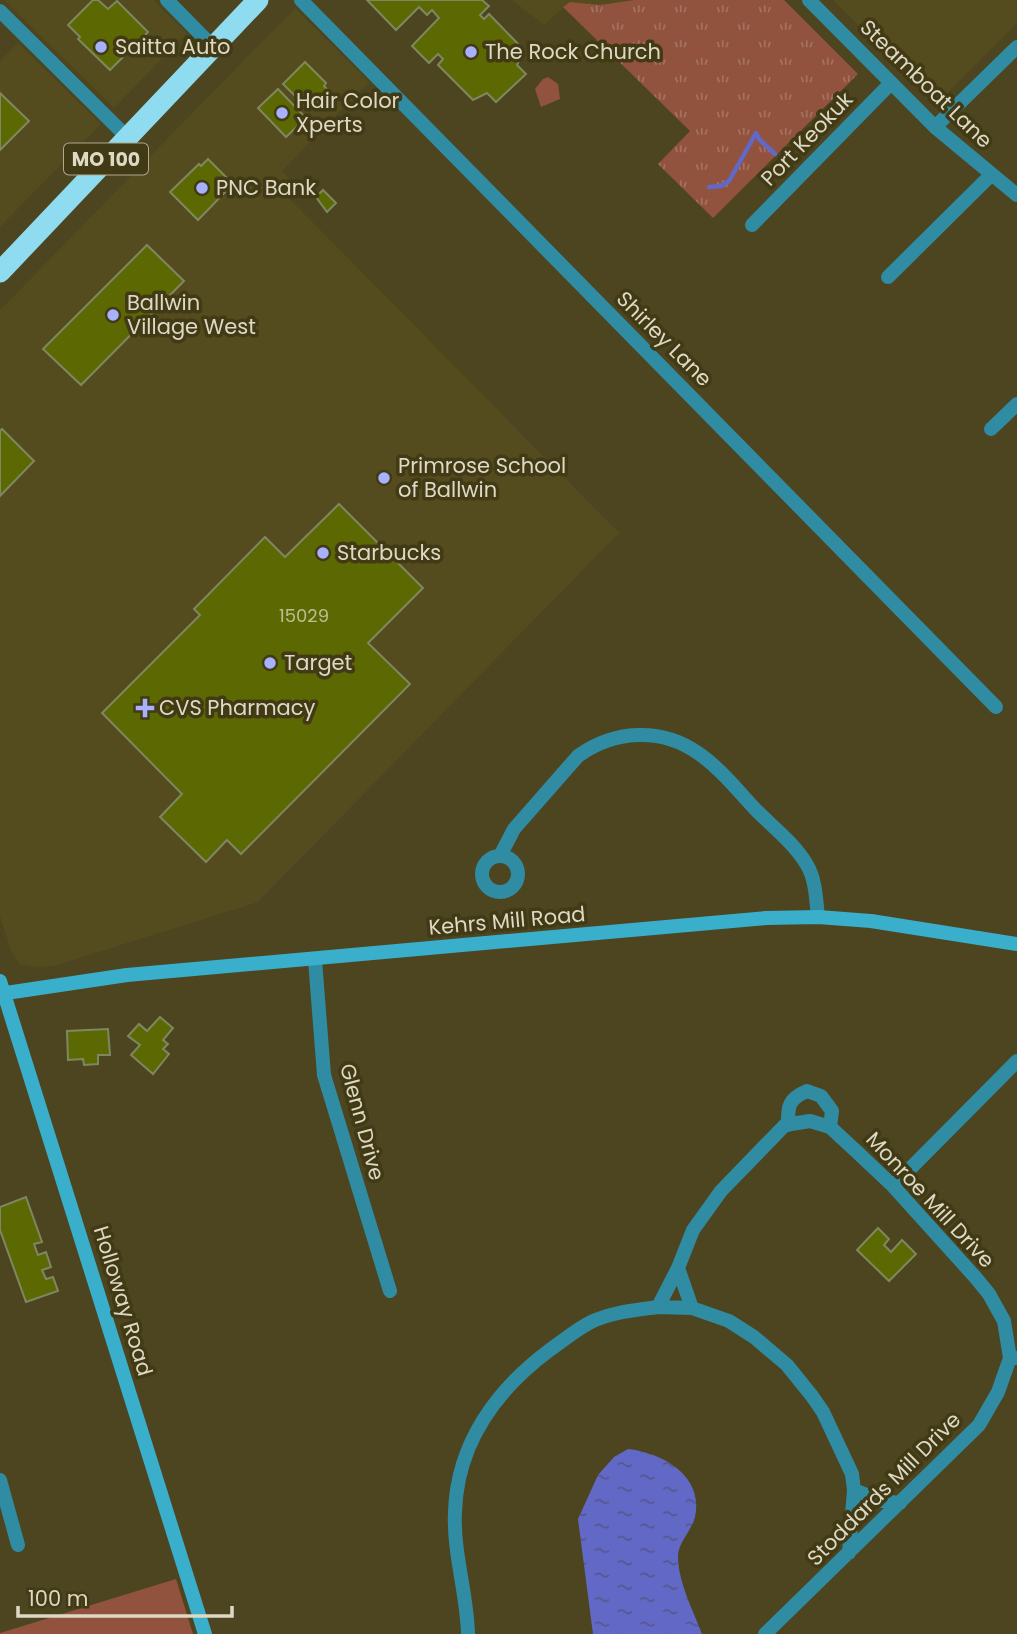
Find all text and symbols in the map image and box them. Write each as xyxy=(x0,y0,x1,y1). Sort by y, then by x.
street label: Steamboat Lane xyxy=(854,13,999,154)
place label: Saitta Auto xyxy=(115,32,230,61)
place label: The Rock Church xyxy=(485,37,661,66)
marker: Saitta Auto xyxy=(93,39,109,55)
marker: The Rock Church xyxy=(463,44,479,60)
street label: Port Keokuk xyxy=(754,85,859,192)
place label: Hair Color Xperts xyxy=(296,86,400,139)
marker: Hair Color Xperts xyxy=(274,105,290,121)
road number: MO 100 xyxy=(64,144,148,174)
place label: PNC Bank xyxy=(216,173,316,202)
marker: PNC Bank xyxy=(194,180,210,196)
street label: Shirley Lane xyxy=(610,285,718,393)
place label: Ballwin Village West xyxy=(127,288,256,341)
marker: Ballwin Village West xyxy=(105,307,121,323)
place label: Primrose School of Ballwin xyxy=(398,451,566,504)
marker: Primrose School of Ballwin xyxy=(376,470,392,486)
place label: Starbucks xyxy=(337,538,441,567)
marker: Starbucks xyxy=(315,545,331,561)
house number: 15029 xyxy=(279,603,329,628)
place label: Target xyxy=(284,648,352,677)
marker: Target xyxy=(262,655,278,671)
place label: CVS Pharmacy xyxy=(159,693,316,722)
marker: CVS Pharmacy xyxy=(137,700,153,716)
street label: Kehrs Mill Road xyxy=(427,899,587,942)
street label: Glenn Drive xyxy=(333,1060,392,1183)
street label: Monroe Mill Drive xyxy=(860,1125,1001,1274)
street label: Holloway Road xyxy=(87,1222,160,1379)
street label: Stoddards Mill Drive xyxy=(800,1405,967,1572)
scale bar xyxy=(18,1574,231,1618)
text: 100 m xyxy=(28,1584,88,1613)

